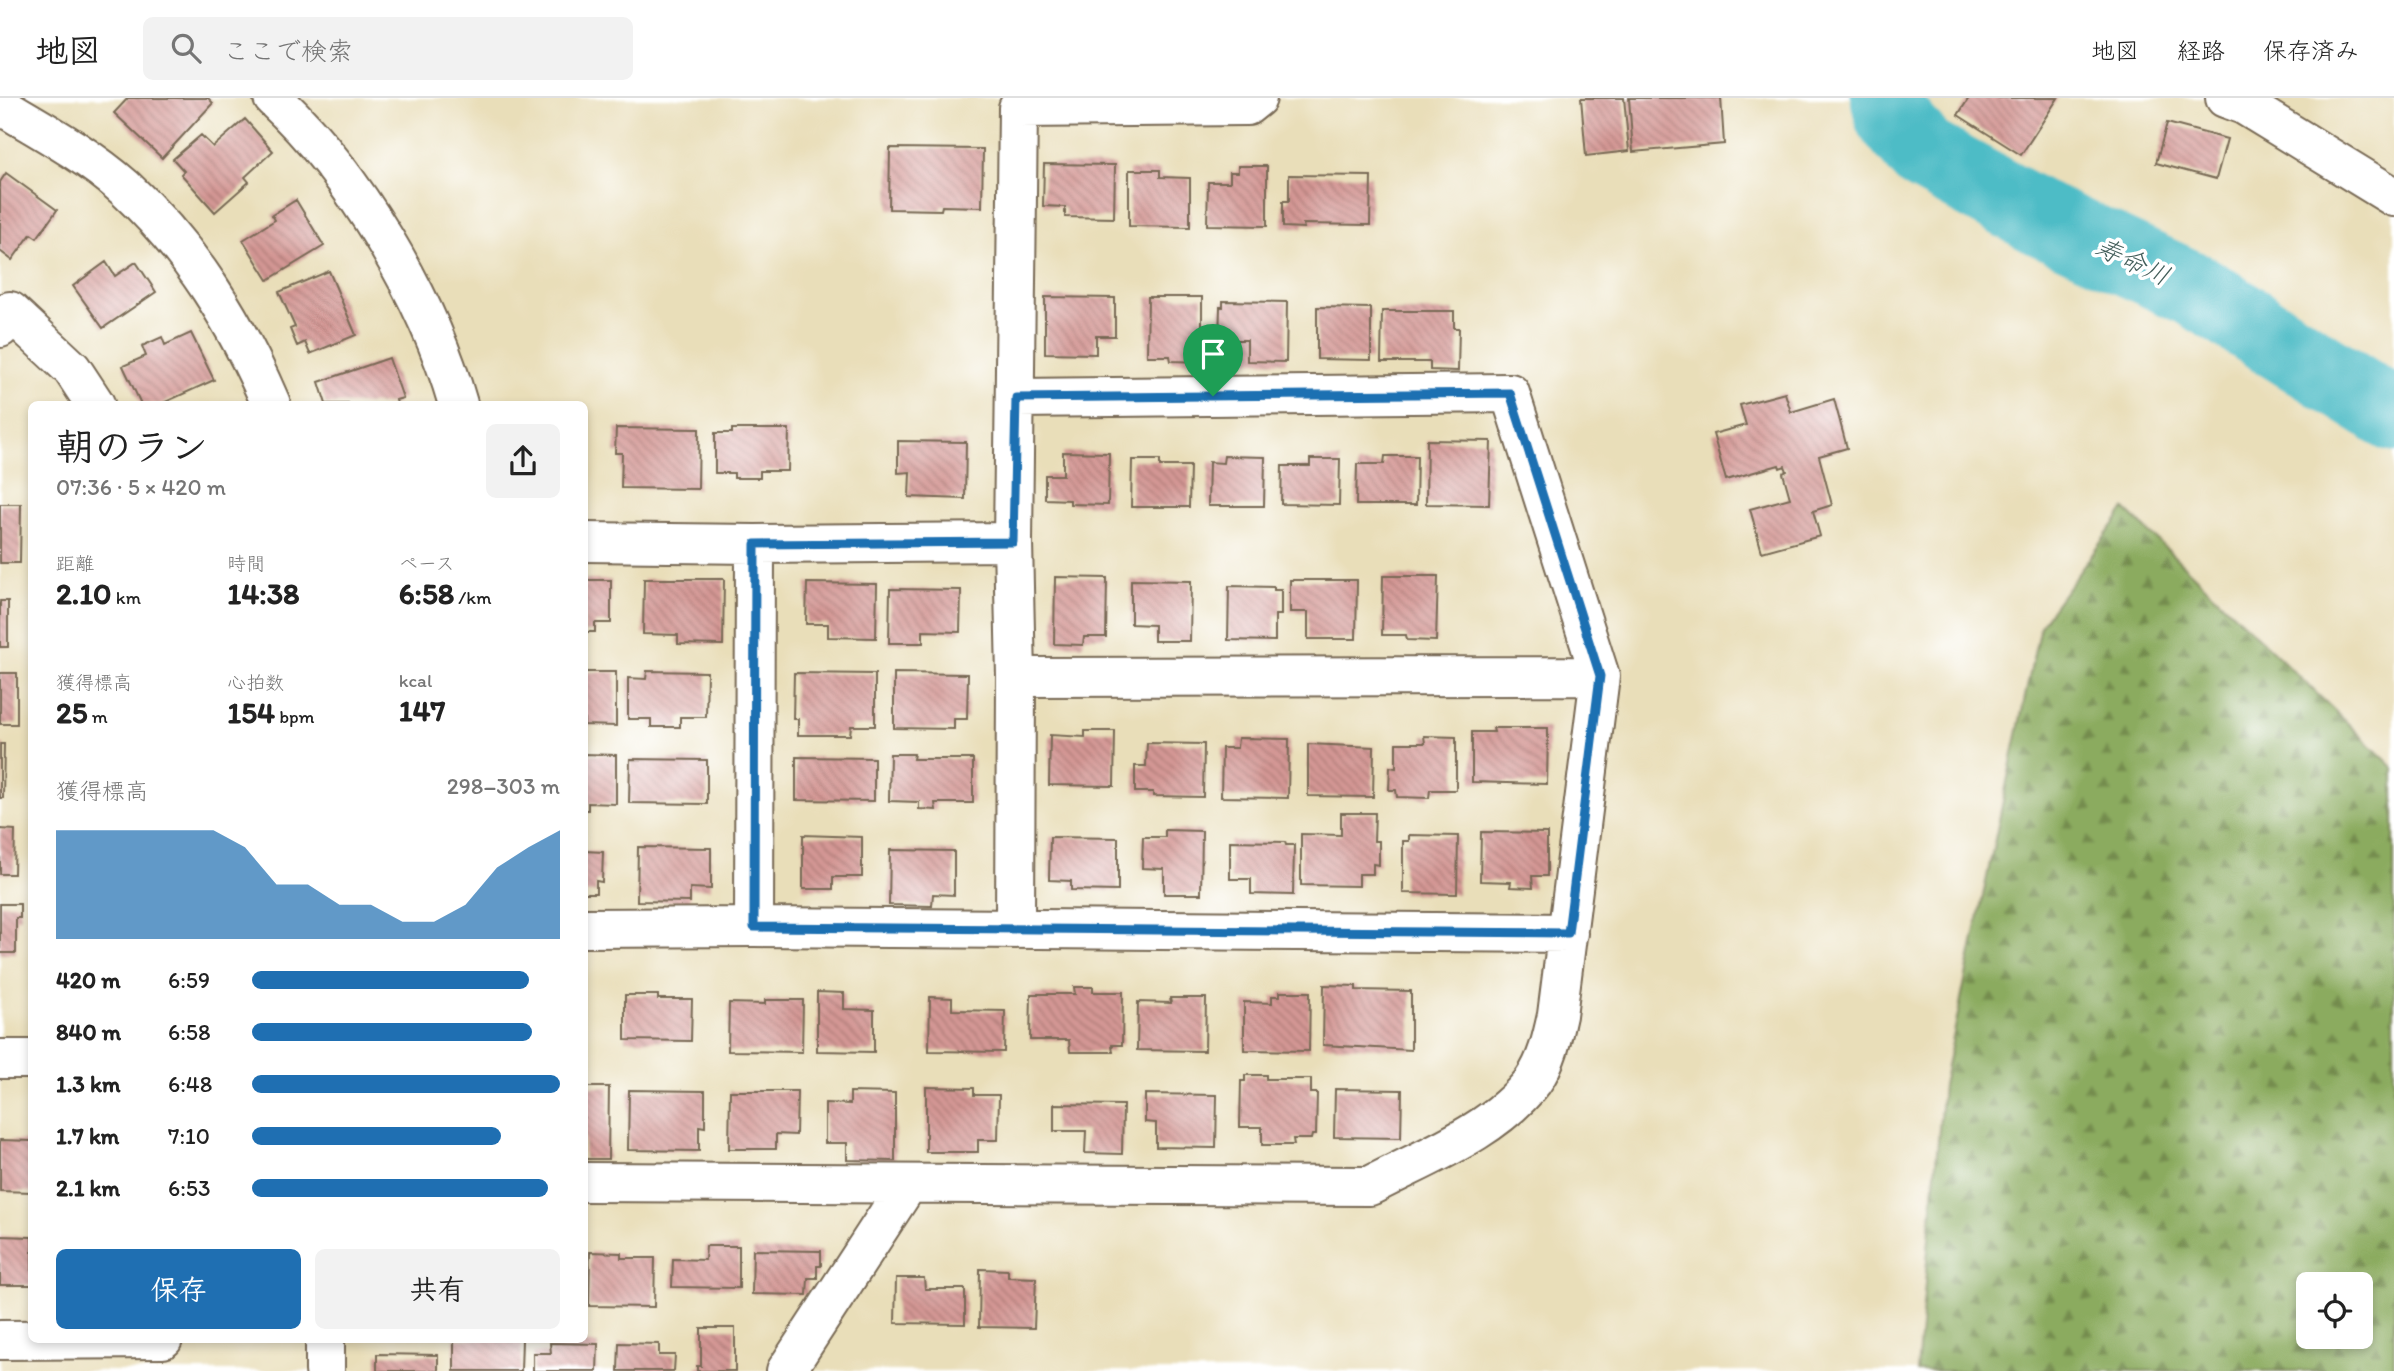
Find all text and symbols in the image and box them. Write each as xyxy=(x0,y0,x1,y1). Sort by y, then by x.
search box xyxy=(143,17,633,80)
icon: search xyxy=(167,29,205,67)
text: 地図 xyxy=(35,31,101,70)
text: ここで検索 xyxy=(223,35,353,67)
text: 地図 xyxy=(2091,36,2139,65)
text: 経路 xyxy=(2177,36,2225,65)
text: 保存済み xyxy=(2263,36,2359,65)
water label: 寿命川 xyxy=(2091,230,2175,292)
pin xyxy=(1183,324,1243,396)
icon: arrive xyxy=(1194,335,1232,373)
text: 朝のラン xyxy=(56,424,208,470)
button: share xyxy=(486,424,560,498)
text: 07:36 · 5 × 420 m xyxy=(56,473,226,501)
text: 距離 xyxy=(56,552,94,575)
text: 時間 xyxy=(227,552,265,575)
text: ペース xyxy=(399,552,455,575)
text: 2.10 xyxy=(56,575,112,612)
text: 14:38 xyxy=(227,575,299,612)
text: 6:58 xyxy=(399,575,454,612)
text: km xyxy=(112,586,141,609)
text: /km xyxy=(454,586,491,609)
text: kcal xyxy=(399,669,432,692)
text: 獲得標高 xyxy=(56,671,132,694)
text: 心拍数 xyxy=(227,671,284,694)
text: 147 xyxy=(399,692,446,729)
text: 25 xyxy=(56,694,88,731)
text: 154 xyxy=(227,694,275,731)
text: m xyxy=(88,705,108,728)
text: bpm xyxy=(275,705,315,728)
text: 298–303 m xyxy=(447,772,560,800)
text: 獲得標高 xyxy=(56,777,148,805)
text: 420 m xyxy=(56,966,121,994)
text: 6:59 xyxy=(168,966,210,994)
text: 840 m xyxy=(56,1018,121,1046)
text: 6:58 xyxy=(168,1018,210,1046)
text: 1.3 km xyxy=(56,1070,120,1098)
text: 6:48 xyxy=(168,1070,212,1098)
text: 1.7 km xyxy=(56,1122,119,1150)
text: 7:10 xyxy=(168,1122,210,1150)
text: 2.1 km xyxy=(56,1174,120,1202)
text: 6:53 xyxy=(168,1174,210,1202)
button: 保存 xyxy=(56,1249,301,1329)
button: 共有 xyxy=(315,1249,560,1329)
map controls xyxy=(2296,1272,2373,1349)
button: locate xyxy=(2296,1272,2373,1349)

